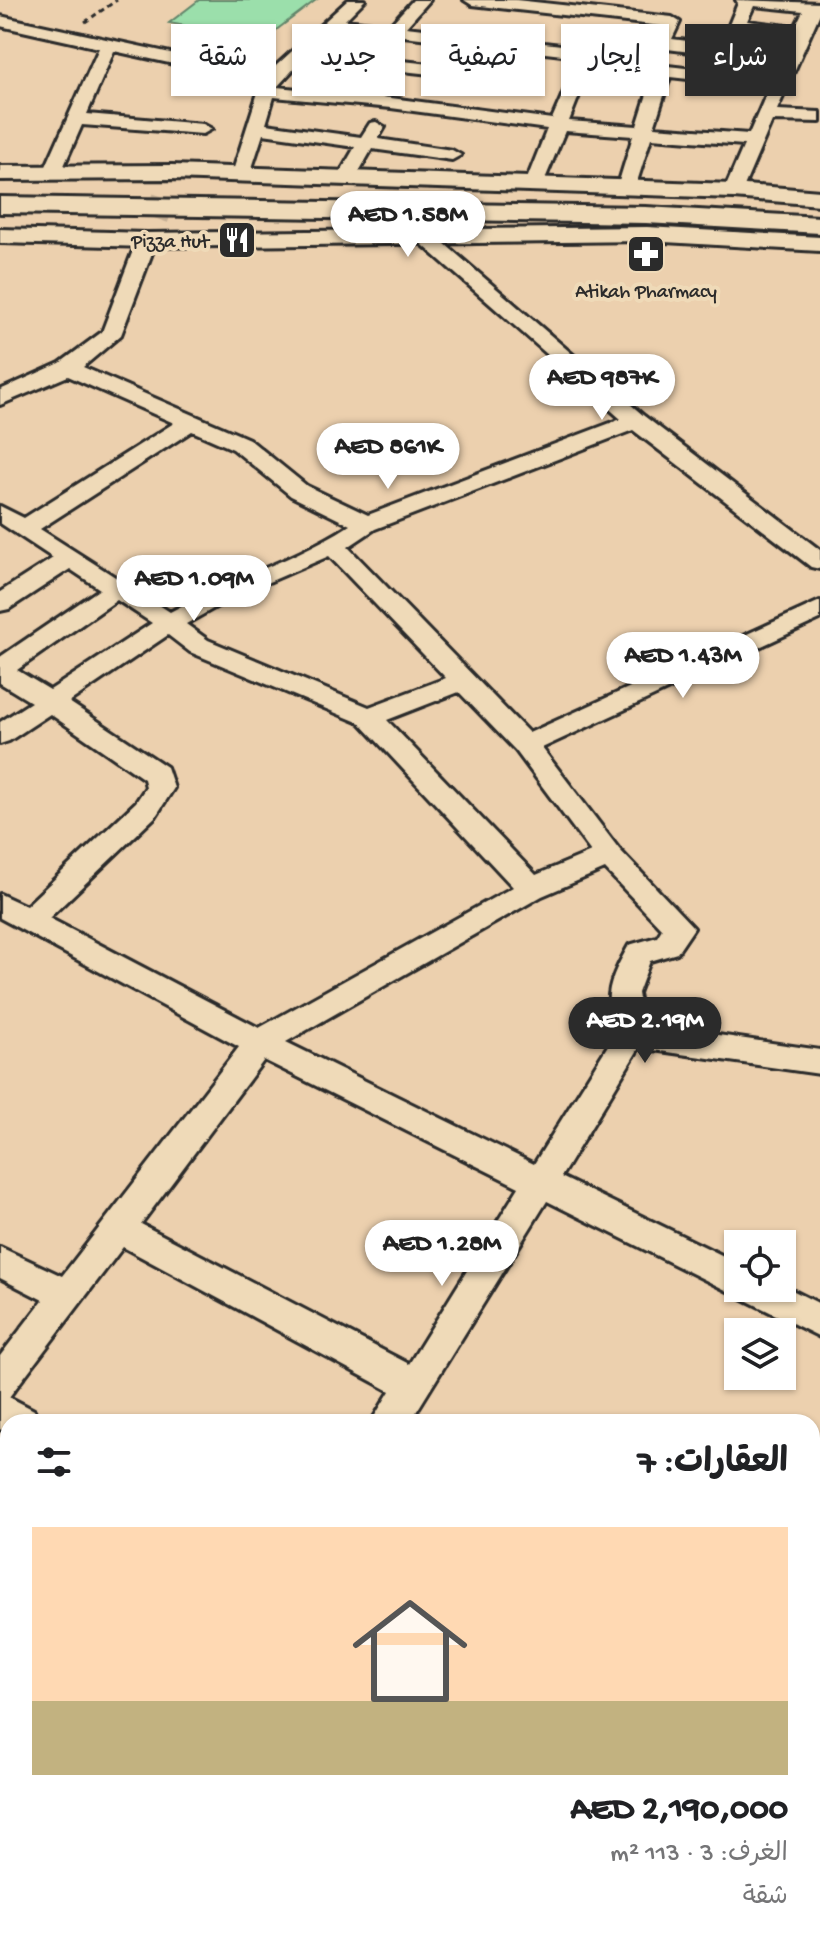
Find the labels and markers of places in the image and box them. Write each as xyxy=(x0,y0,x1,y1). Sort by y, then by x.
pin: AED 1.58M xyxy=(316,191,500,259)
restaurant icon: Pizza Hut xyxy=(216,219,258,261)
place label: Pizza Hut xyxy=(130,232,211,255)
pharmacy icon: Atikah Pharmacy xyxy=(625,233,667,275)
place label: Atikah Pharmacy xyxy=(575,282,717,305)
pin: AED 987K xyxy=(519,354,685,422)
pin: AED 861K xyxy=(305,423,471,491)
pin: AED 1.09M xyxy=(102,555,286,623)
pin: AED 1.43M xyxy=(591,632,775,700)
pin: AED 2.19M xyxy=(553,997,737,1065)
pin: AED 1.28M xyxy=(350,1220,534,1288)

